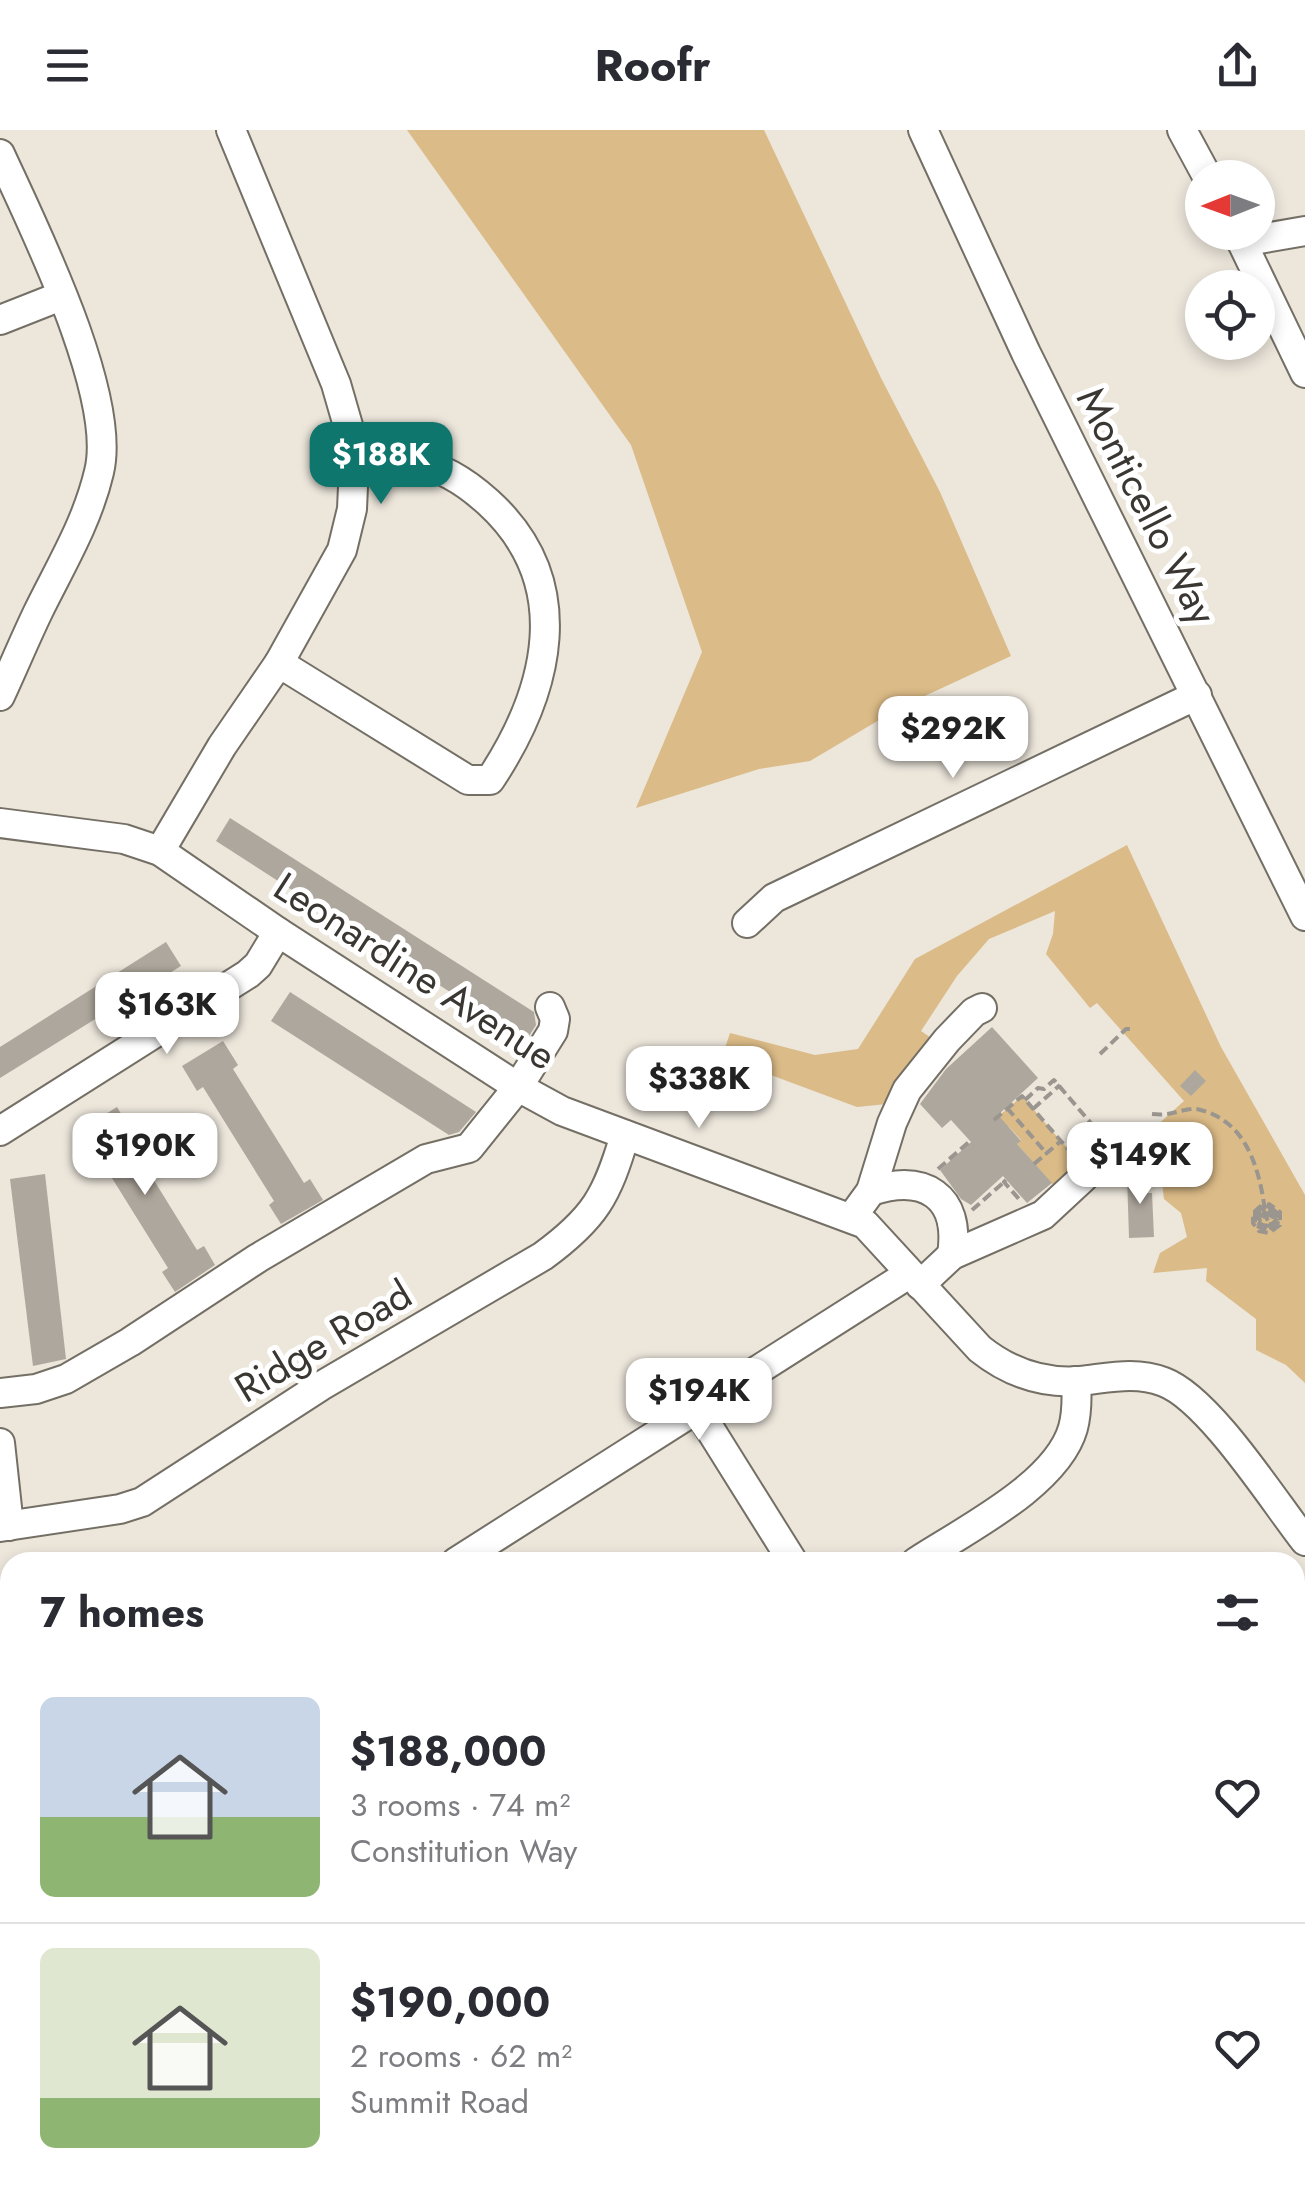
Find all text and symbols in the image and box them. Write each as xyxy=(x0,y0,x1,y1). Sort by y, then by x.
text: Roofr xyxy=(594,33,711,98)
icon: menu xyxy=(40,38,95,93)
icon: share xyxy=(1210,38,1265,93)
north arrow xyxy=(1185,160,1275,250)
map controls xyxy=(1185,160,1275,360)
button: locate xyxy=(1185,270,1275,360)
street label: Monticello Way xyxy=(1062,377,1232,635)
pin: $188K xyxy=(311,422,451,507)
text: $188K xyxy=(332,431,430,477)
pin: $292K xyxy=(883,696,1023,781)
text: $292K xyxy=(900,705,1006,751)
street label: Leonardine Avenue xyxy=(263,858,567,1084)
pin: $163K xyxy=(97,972,237,1057)
text: $163K xyxy=(117,981,217,1027)
pin: $338K xyxy=(629,1046,769,1131)
text: $338K xyxy=(648,1055,750,1101)
pin: $190K xyxy=(75,1113,215,1198)
text: $190K xyxy=(94,1122,196,1168)
pin: $149K xyxy=(1070,1122,1210,1207)
text: $149K xyxy=(1089,1131,1191,1177)
street label: Ridge Road xyxy=(224,1265,422,1417)
pin: $194K xyxy=(629,1358,769,1443)
text: $194K xyxy=(648,1367,750,1413)
text: 7 homes xyxy=(40,1582,204,1643)
icon: filters xyxy=(1210,1585,1265,1640)
text: $188,000 xyxy=(350,1721,547,1782)
icon: home xyxy=(120,1737,240,1857)
icon: heart xyxy=(1210,1770,1265,1825)
text: 3 rooms · 74 m² xyxy=(350,1782,570,1828)
text: Constitution Way xyxy=(350,1828,577,1874)
text: $190,000 xyxy=(350,1972,550,2033)
icon: home xyxy=(120,1988,240,2108)
icon: heart xyxy=(1210,2021,1265,2076)
text: 2 rooms · 62 m² xyxy=(350,2033,572,2079)
text: Summit Road xyxy=(350,2079,529,2125)

